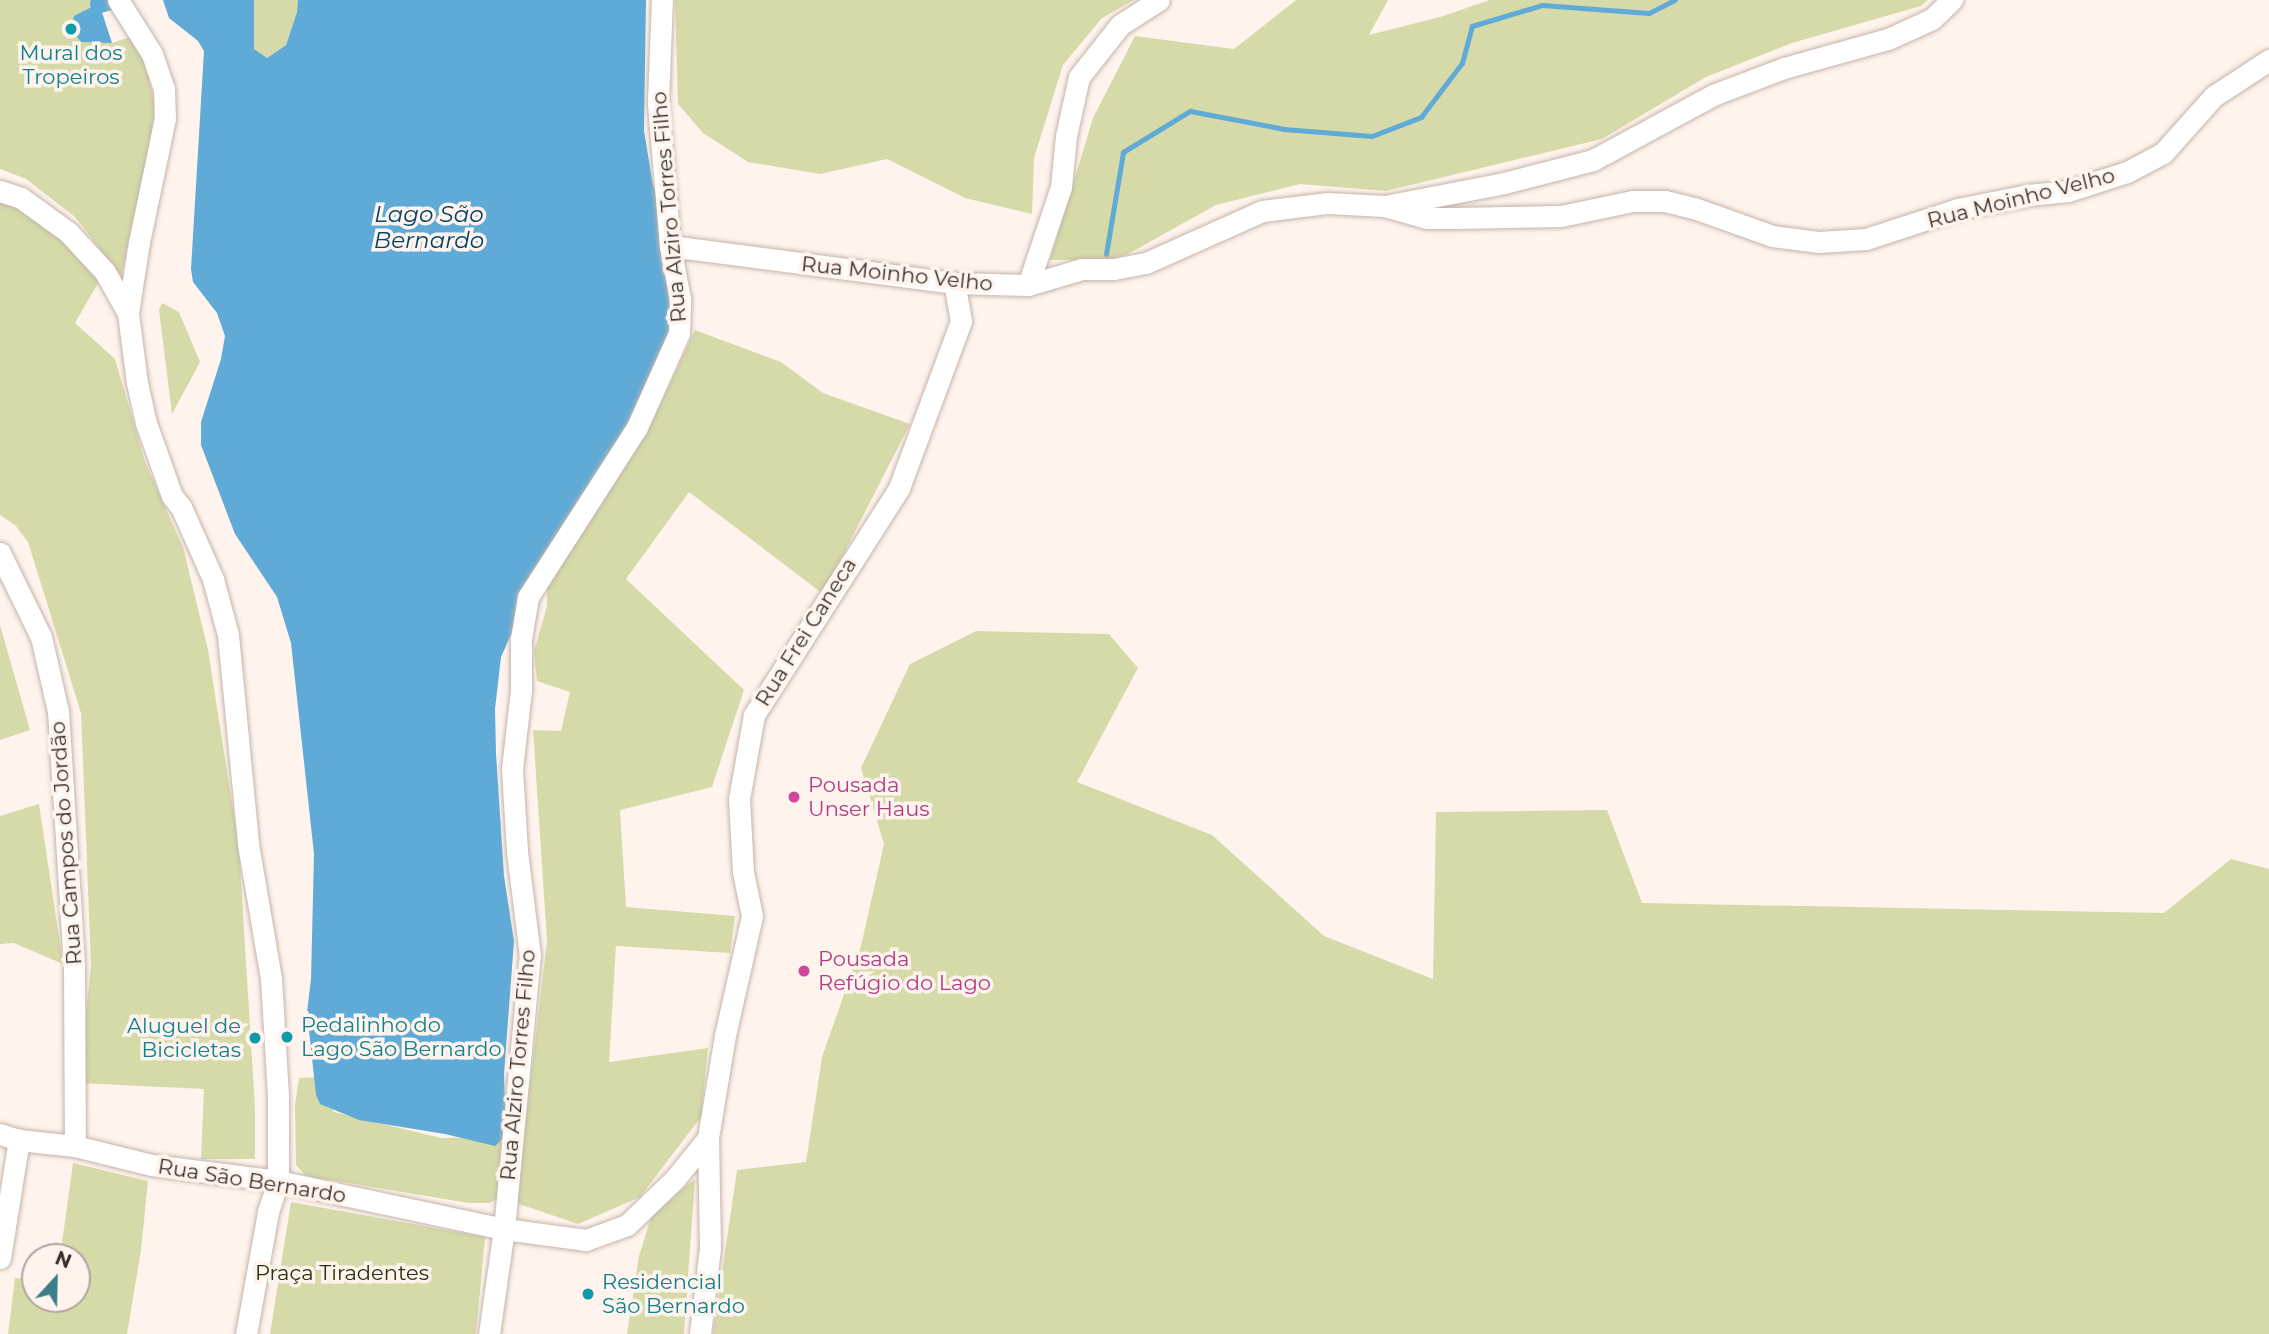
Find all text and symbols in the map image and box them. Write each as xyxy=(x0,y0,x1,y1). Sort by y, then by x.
marker: Mural dos Tropeiros xyxy=(63,21,79,37)
place label: Mural dos Tropeiros xyxy=(20,40,122,90)
street label: Rua Alziro Torres Filho xyxy=(646,90,692,324)
street label: Rua Moinho Velho xyxy=(1925,163,2117,233)
water label: Lago São Bernardo xyxy=(374,200,484,254)
street label: Rua Moinho Velho xyxy=(800,251,994,297)
street label: Rua Frei Caneca xyxy=(750,553,862,711)
street label: Rua Campos do Jordão xyxy=(45,720,87,966)
place label: Pousada Unser Haus xyxy=(808,772,930,822)
marker: Pousada Unser Haus xyxy=(786,789,802,805)
place label: Pousada Refúgio do Lago xyxy=(818,946,991,996)
street label: Rua Alziro Torres Filho xyxy=(495,948,541,1182)
marker: Pousada Refúgio do Lago xyxy=(796,963,812,979)
place label: Pedalinho do Lago São Bernardo xyxy=(301,1012,502,1062)
place label: Aluguel de Bicicletas xyxy=(127,1013,241,1063)
marker: Pedalinho do Lago São Bernardo xyxy=(279,1029,295,1045)
marker: Aluguel de Bicicletas xyxy=(247,1030,263,1046)
street label: Rua São Bernardo xyxy=(156,1154,348,1208)
north arrow xyxy=(21,1243,91,1313)
text: N xyxy=(52,1246,75,1273)
park label: Praça Tiradentes xyxy=(255,1260,429,1286)
place label: Residencial São Bernardo xyxy=(602,1269,745,1319)
marker: Residencial São Bernardo xyxy=(580,1286,596,1302)

